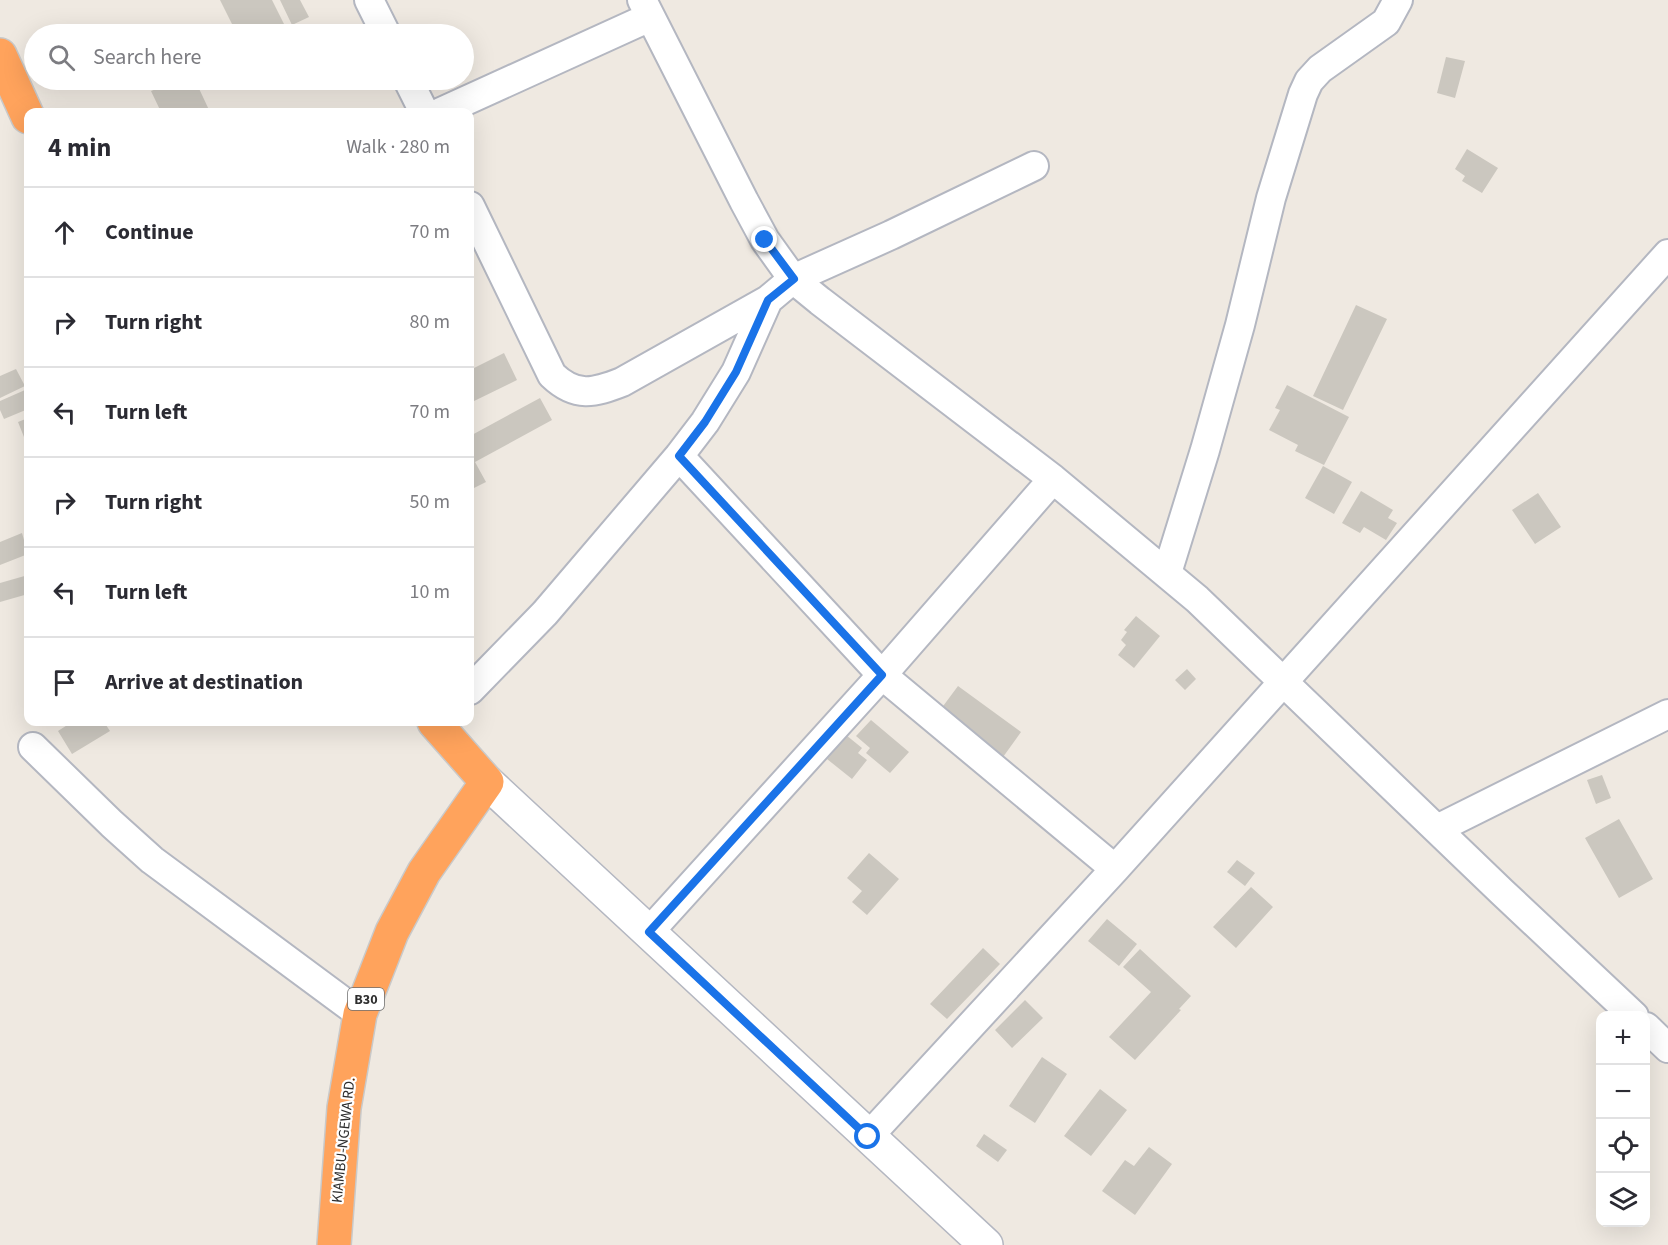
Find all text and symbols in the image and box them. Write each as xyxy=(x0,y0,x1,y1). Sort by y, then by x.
search box xyxy=(24,24,474,90)
icon: search xyxy=(45,41,78,74)
text: Search here xyxy=(93,41,201,73)
text: 4 min xyxy=(48,129,111,166)
text: Walk · 280 m xyxy=(346,133,450,161)
icon: ahead xyxy=(48,216,81,249)
text: Continue xyxy=(105,216,194,248)
text: 70 m xyxy=(410,218,450,246)
route end xyxy=(751,226,777,252)
icon: right xyxy=(48,306,81,339)
text: Turn right xyxy=(105,306,202,338)
text: 80 m xyxy=(410,308,450,336)
icon: left xyxy=(48,396,81,429)
text: Turn left xyxy=(105,396,187,428)
text: 70 m xyxy=(410,398,450,426)
icon: right xyxy=(48,486,81,519)
text: Turn right xyxy=(105,486,202,518)
text: 50 m xyxy=(410,488,450,516)
icon: left xyxy=(48,576,81,609)
text: Turn left xyxy=(105,576,187,608)
text: 10 m xyxy=(410,578,450,606)
icon: arrive xyxy=(48,666,81,699)
text: Arrive at destination xyxy=(105,666,303,698)
road number: B30 xyxy=(348,988,384,1010)
map controls xyxy=(1596,1011,1650,1227)
button: + xyxy=(1596,1011,1650,1065)
button: − xyxy=(1596,1065,1650,1119)
street label: KIAMBU-NGEWA RD. xyxy=(326,1076,361,1204)
button: locate xyxy=(1596,1119,1650,1173)
route start xyxy=(854,1123,880,1149)
button: layers xyxy=(1596,1173,1650,1227)

